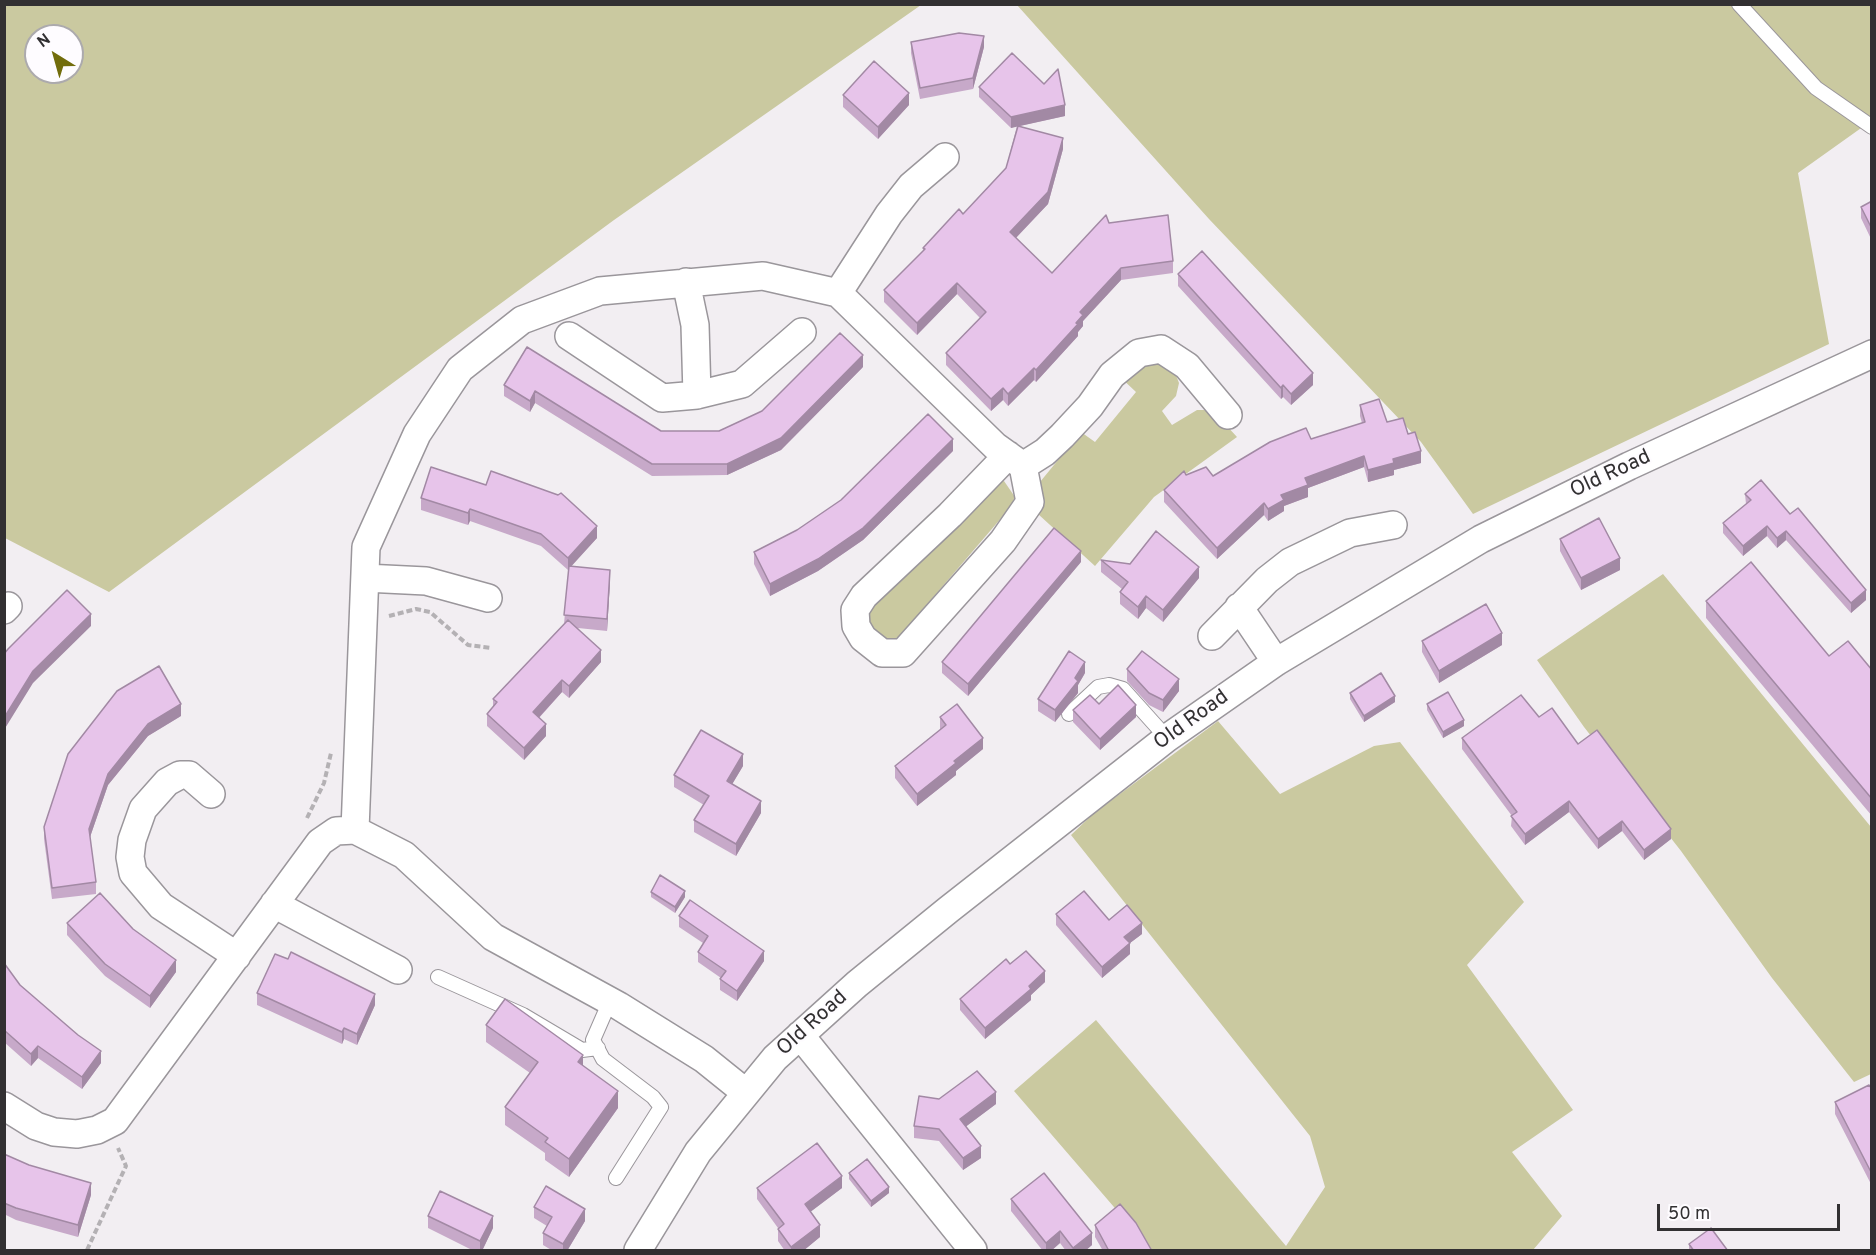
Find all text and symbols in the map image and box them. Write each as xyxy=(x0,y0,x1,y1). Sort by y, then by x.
north arrow xyxy=(24,24,84,84)
text: N xyxy=(34,30,55,53)
street label: Old Road xyxy=(1567,445,1655,505)
street label: Old Road xyxy=(1150,685,1234,757)
street label: Old Road xyxy=(773,986,853,1062)
scale bar xyxy=(1660,1192,1843,1230)
text: 50 m xyxy=(1668,1203,1710,1226)

